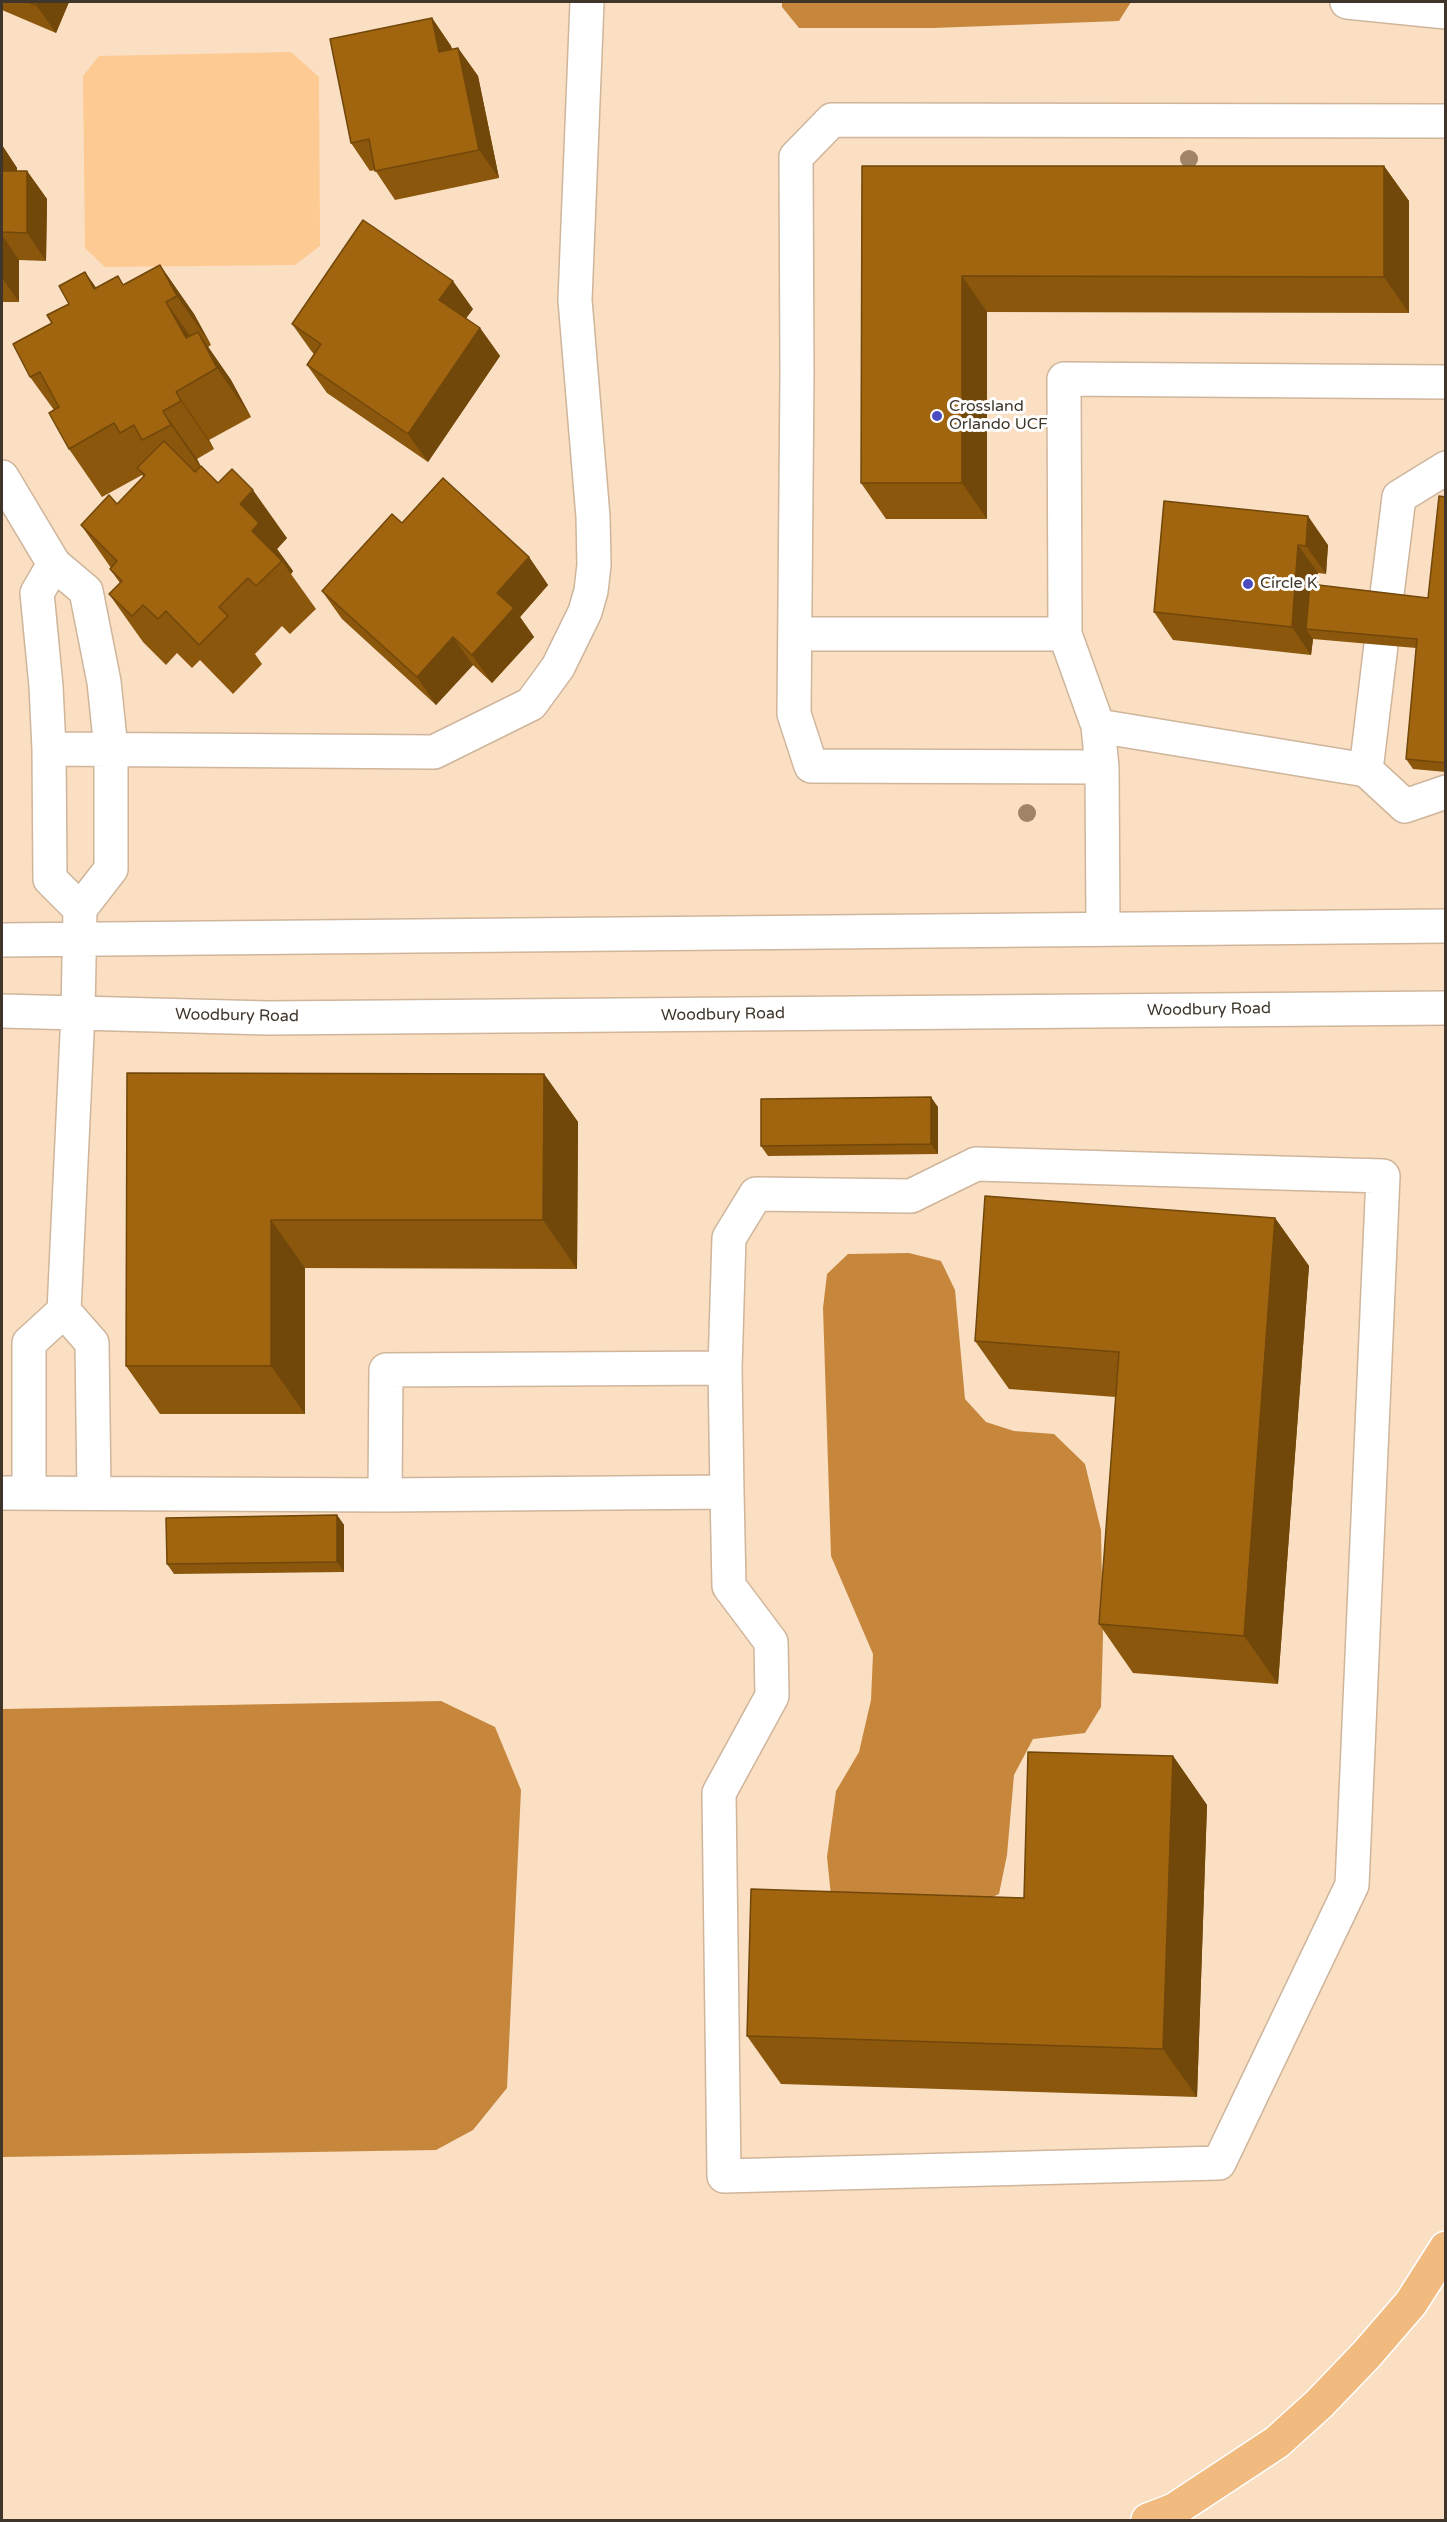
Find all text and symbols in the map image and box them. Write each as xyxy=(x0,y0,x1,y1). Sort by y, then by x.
place label: Crossland Orlando UCF xyxy=(949,397,1048,435)
marker: Crossland Orlando UCF xyxy=(930,409,944,423)
place label: Circle K xyxy=(1260,574,1317,594)
marker: Circle K xyxy=(1241,577,1255,591)
street label: Woodbury Road xyxy=(1147,999,1271,1021)
street label: Woodbury Road xyxy=(661,1004,785,1026)
street label: Woodbury Road xyxy=(175,1005,299,1027)

